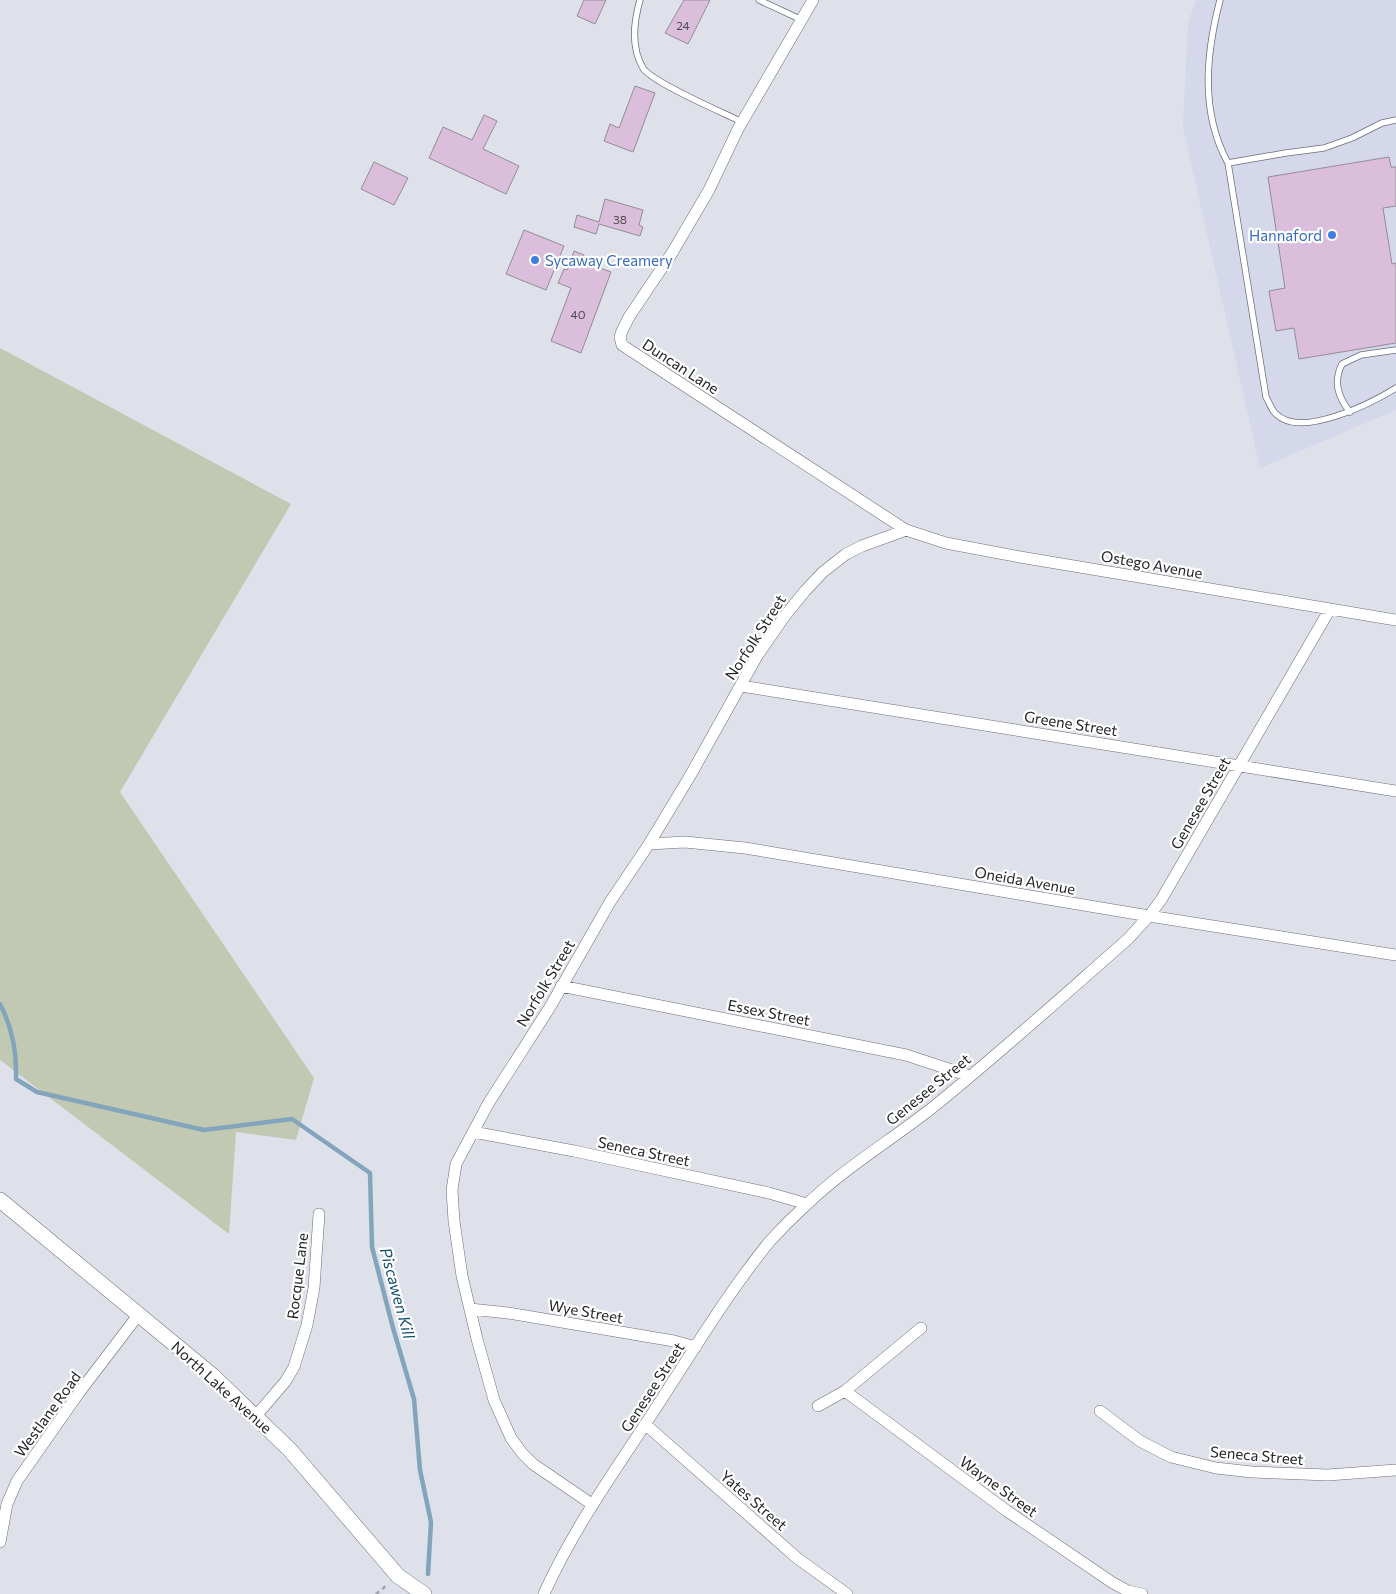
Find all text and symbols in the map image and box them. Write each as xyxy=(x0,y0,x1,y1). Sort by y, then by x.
house number: 24 xyxy=(676,18,690,32)
house number: 38 xyxy=(613,212,627,226)
place label: Hannaford xyxy=(1249,226,1322,244)
marker: Hannaford xyxy=(1326,229,1338,241)
place label: Sycaway Creamery xyxy=(545,251,673,269)
marker: Sycaway Creamery xyxy=(529,254,541,266)
house number: 40 xyxy=(570,307,586,321)
street label: Duncan Lane xyxy=(639,335,723,397)
street label: Ostego Avenue xyxy=(1100,546,1204,582)
street label: Norfolk Street xyxy=(721,591,789,683)
street label: Greene Street xyxy=(1023,707,1119,739)
street label: Genesee Street xyxy=(1166,754,1234,852)
street label: Oneida Avenue xyxy=(973,862,1077,898)
street label: Norfolk Street xyxy=(512,936,578,1030)
street label: Essex Street xyxy=(726,995,812,1029)
street label: Genesee Street xyxy=(882,1049,974,1129)
street label: Seneca Street xyxy=(596,1132,692,1170)
street label: Rocque Lane xyxy=(283,1232,311,1320)
water label: Piscawen Kill xyxy=(377,1245,420,1342)
street label: Wye Street xyxy=(547,1296,625,1326)
street label: North Lake Avenue xyxy=(168,1337,276,1437)
street label: Genesee Street xyxy=(616,1339,688,1435)
street label: Westlane Road xyxy=(10,1368,84,1460)
street label: Seneca Street xyxy=(1210,1442,1304,1468)
street label: Wayne Street xyxy=(957,1452,1041,1520)
street label: Yates Street xyxy=(717,1466,791,1534)

